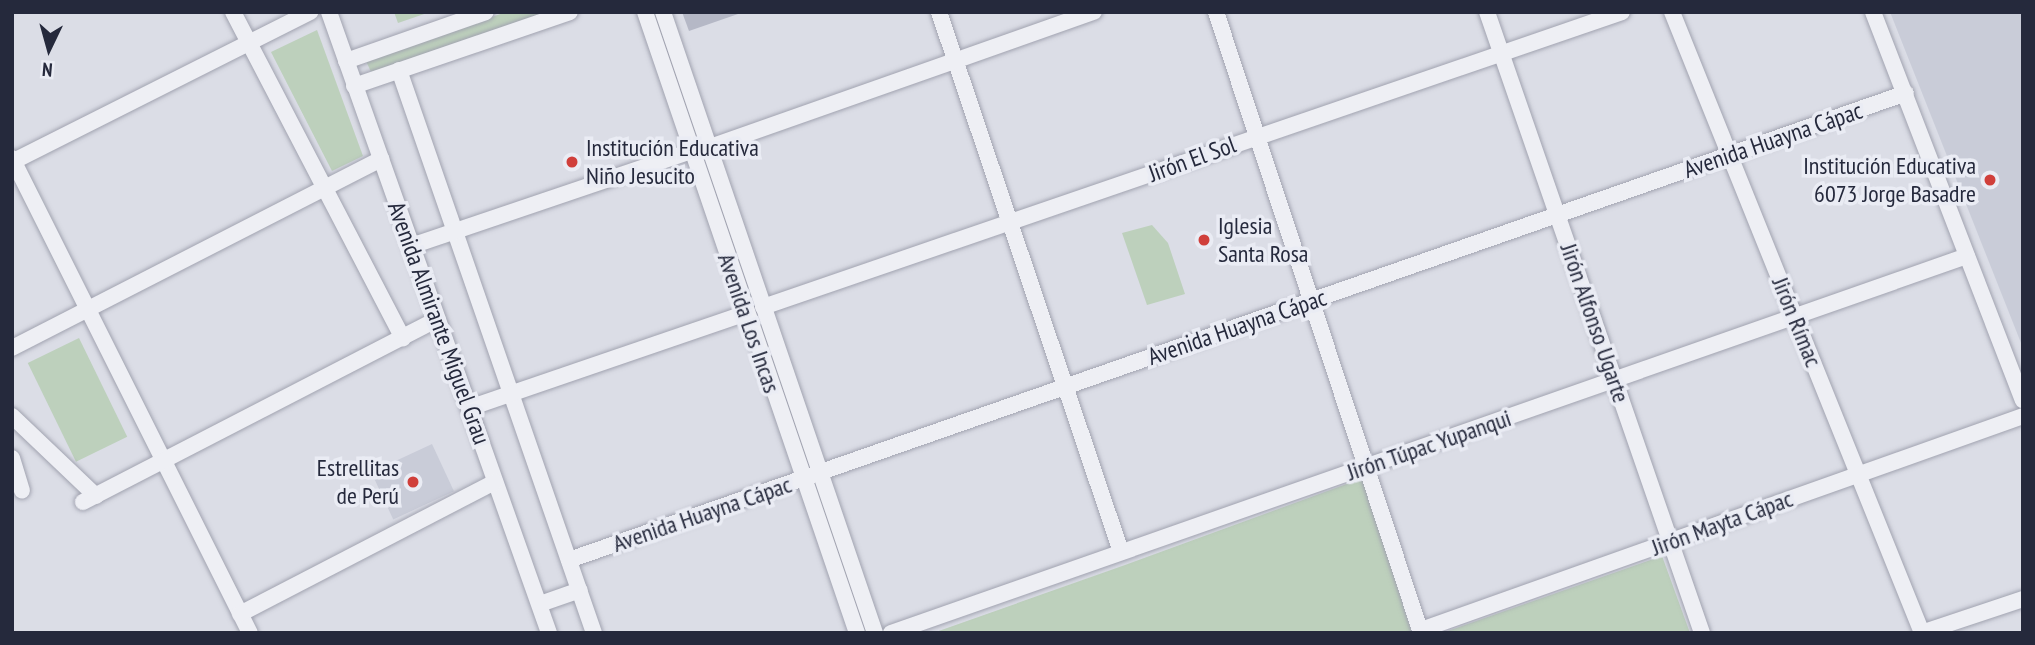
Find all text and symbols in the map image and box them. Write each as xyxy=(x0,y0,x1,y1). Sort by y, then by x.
north arrow xyxy=(14,14,84,84)
text: N xyxy=(41,58,53,82)
street label: Avenida Huayna Cápac xyxy=(1680,96,1866,184)
street label: Jirón El Sol xyxy=(1144,130,1240,188)
place label: Institución Educativa Niño Jesucito xyxy=(586,134,759,190)
place label: Institución Educativa 6073 Jorge Basadre xyxy=(1803,152,1976,208)
marker: Institución Educativa Niño Jesucito xyxy=(564,154,580,170)
marker: Institución Educativa 6073 Jorge Basadre xyxy=(1982,172,1998,188)
street label: Avenida Almirante Miguel Grau xyxy=(382,197,496,449)
place label: Iglesia Santa Rosa xyxy=(1218,212,1308,268)
marker: Iglesia Santa Rosa xyxy=(1196,232,1212,248)
street label: Jirón Alfonso Ugarte xyxy=(1554,239,1636,407)
street label: Avenida Los Incas xyxy=(712,250,786,396)
street label: Jirón Rímac xyxy=(1766,273,1828,371)
street label: Avenida Huayna Cápac xyxy=(1144,283,1330,371)
street label: Jirón Túpac Yupanqui xyxy=(1342,403,1516,487)
place label: Estrellitas de Perú xyxy=(317,454,399,510)
street label: Avenida Huayna Cápac xyxy=(609,470,795,558)
marker: Estrellitas de Perú xyxy=(405,474,421,490)
street label: Jirón Mayta Cápac xyxy=(1648,484,1796,562)

